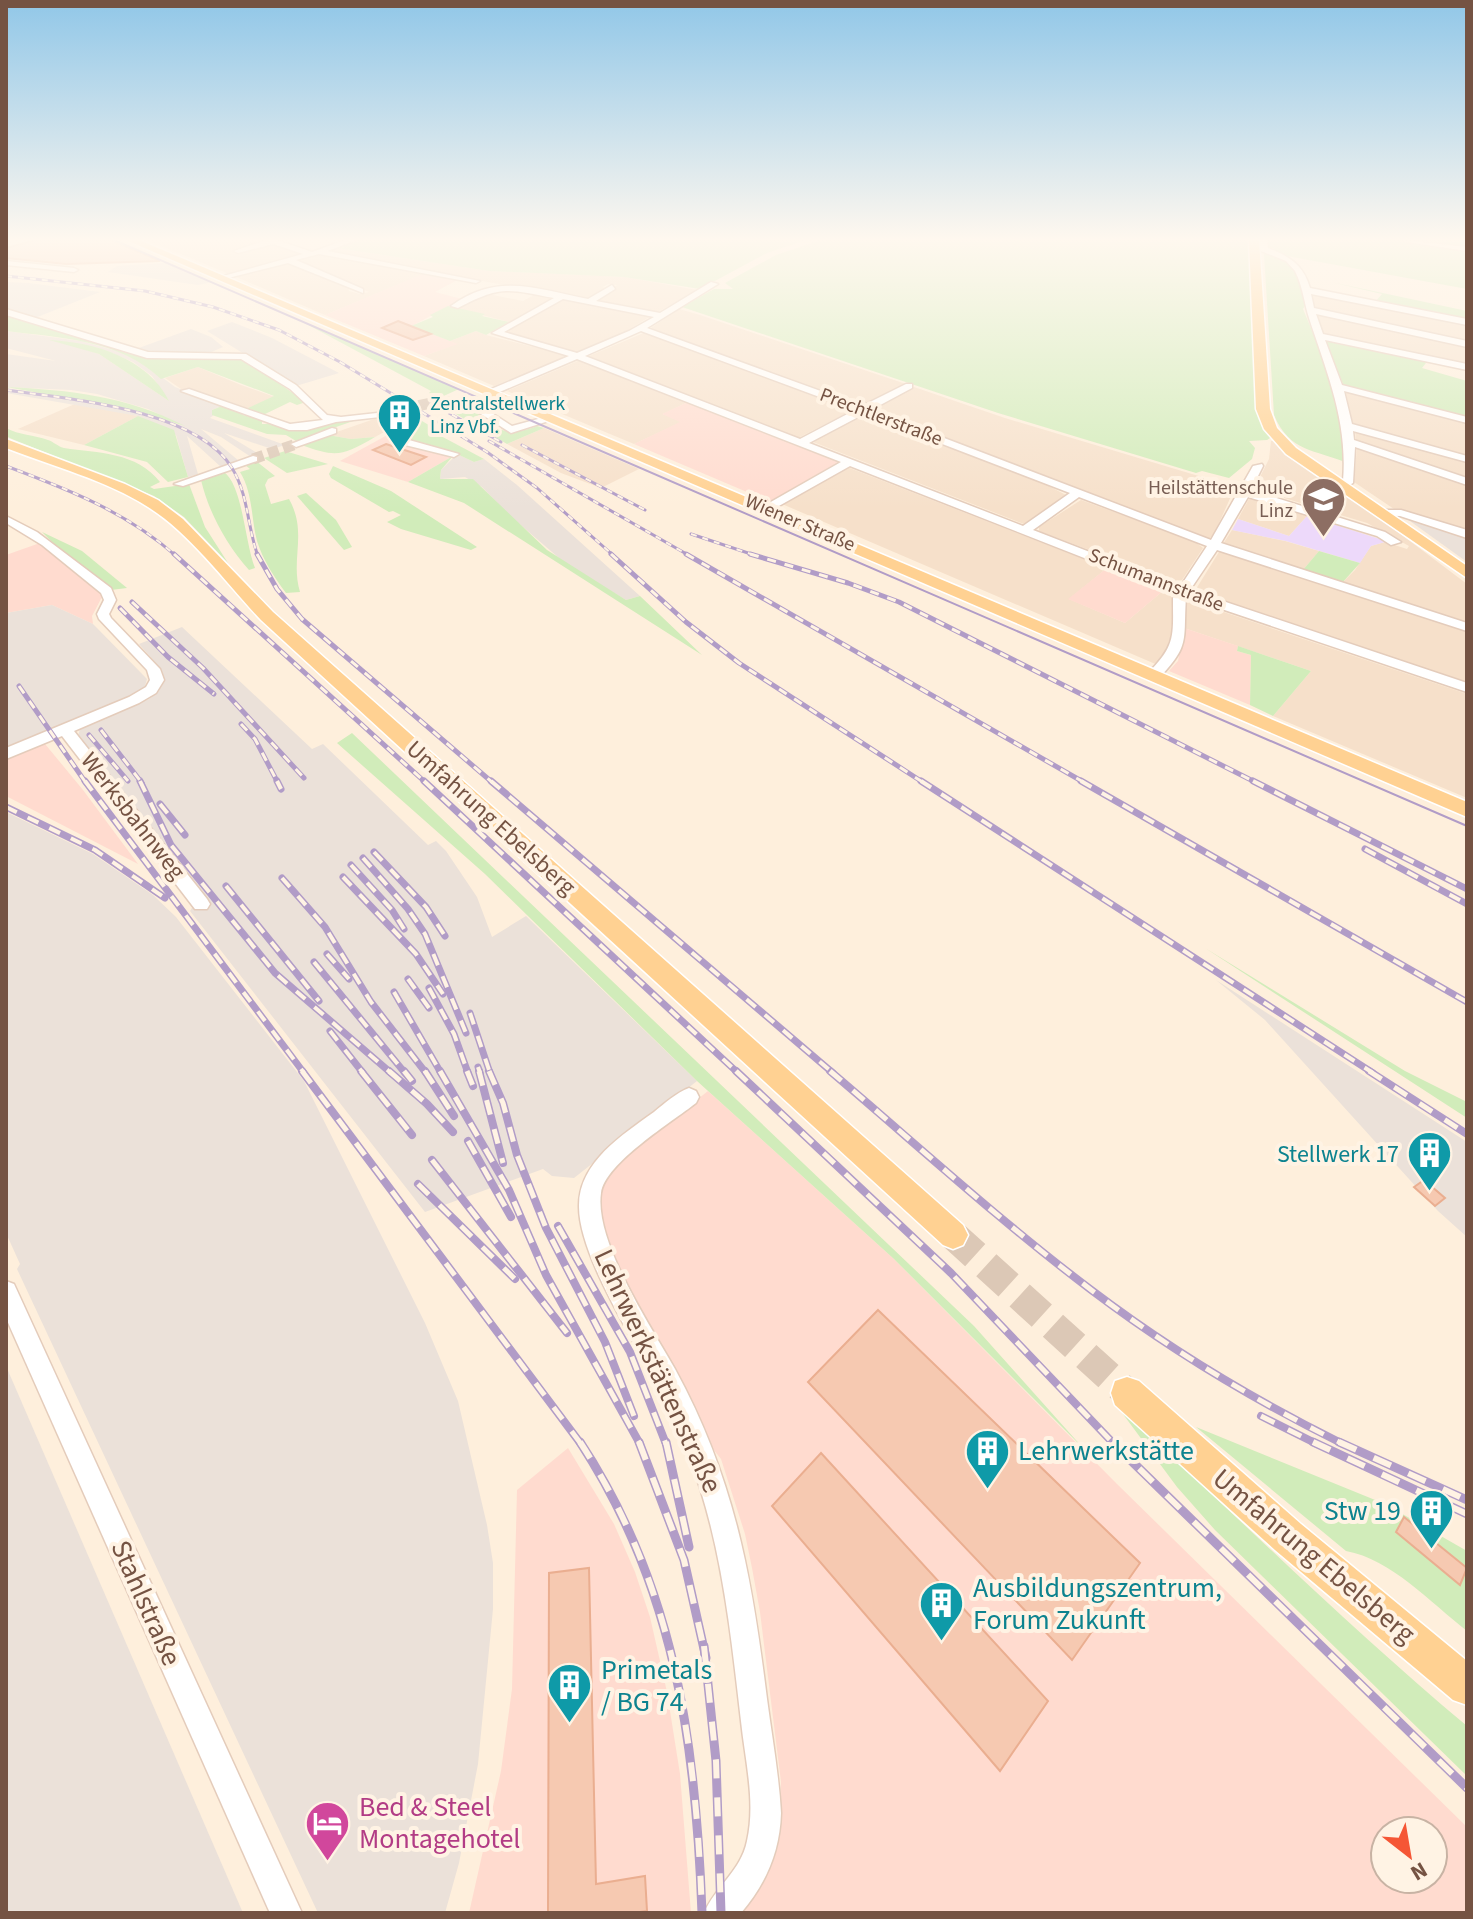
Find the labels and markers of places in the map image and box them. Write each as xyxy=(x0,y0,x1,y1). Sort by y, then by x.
place label: Zentralstellwerk Linz Vbf. xyxy=(430,390,565,441)
building icon: Zentralstellwerk Linz Vbf. xyxy=(375,391,423,454)
place label: Heilstättenschule Linz xyxy=(1148,474,1293,525)
school or university icon: Heilstättenschule Linz xyxy=(1300,475,1348,538)
building icon: Stellwerk 17 xyxy=(1406,1130,1454,1193)
place label: Stellwerk 17 xyxy=(1277,1137,1399,1172)
building icon: Lehrwerkstätte xyxy=(963,1427,1011,1490)
place label: Lehrwerkstätte xyxy=(1018,1431,1194,1471)
building icon: Stw 19 xyxy=(1408,1487,1456,1550)
place label: Stw 19 xyxy=(1324,1491,1401,1531)
place label: Ausbildungszentrum, Forum Zukunft xyxy=(973,1568,1222,1640)
building icon: Ausbildungszentrum, Forum Zukunft xyxy=(918,1580,966,1643)
place label: Primetals / BG 74 xyxy=(601,1650,712,1722)
building icon: Primetals / BG 74 xyxy=(546,1662,594,1725)
place label: Bed & Steel Montagehotel xyxy=(359,1787,520,1859)
hotel icon: Bed & Steel Montagehotel xyxy=(304,1799,352,1862)

